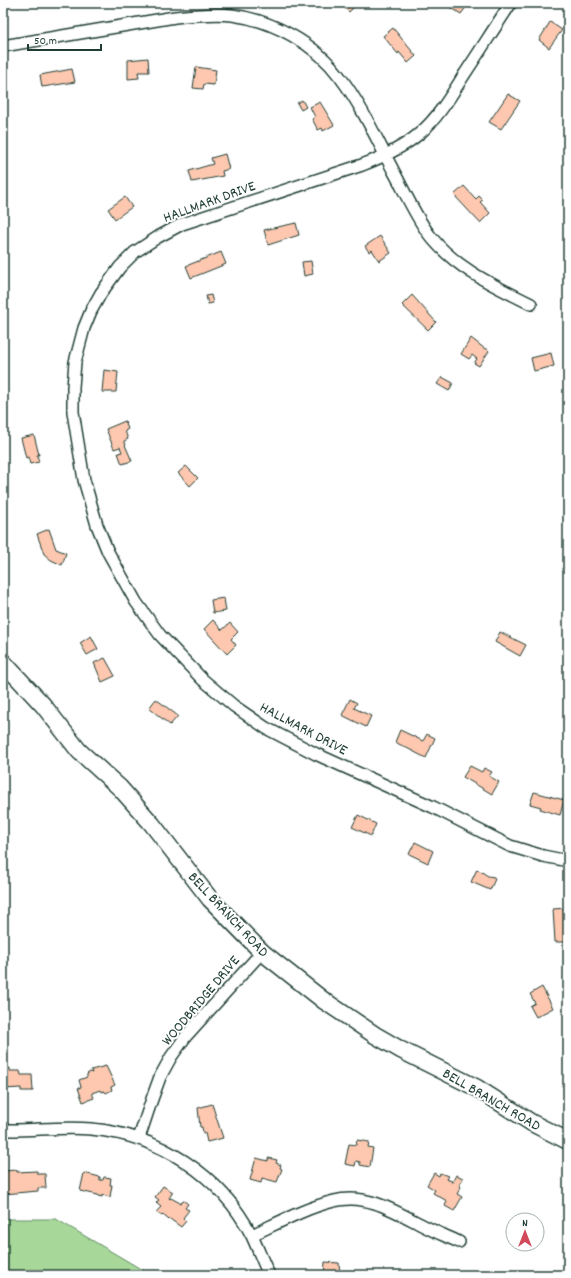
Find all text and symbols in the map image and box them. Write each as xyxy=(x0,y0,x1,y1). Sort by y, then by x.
scale bar xyxy=(28,26,101,52)
text: 50 m xyxy=(34,33,57,50)
street label: HALLMARK DRIVE xyxy=(161,176,259,230)
street label: HALLMARK DRIVE xyxy=(255,697,351,762)
street label: BELL BRANCH ROAD xyxy=(182,868,273,963)
street label: WOODBRIDGE DRIVE xyxy=(157,951,246,1051)
street label: BELL BRANCH ROAD xyxy=(438,1064,544,1138)
north arrow xyxy=(505,1212,545,1252)
text: N xyxy=(522,1216,528,1232)

